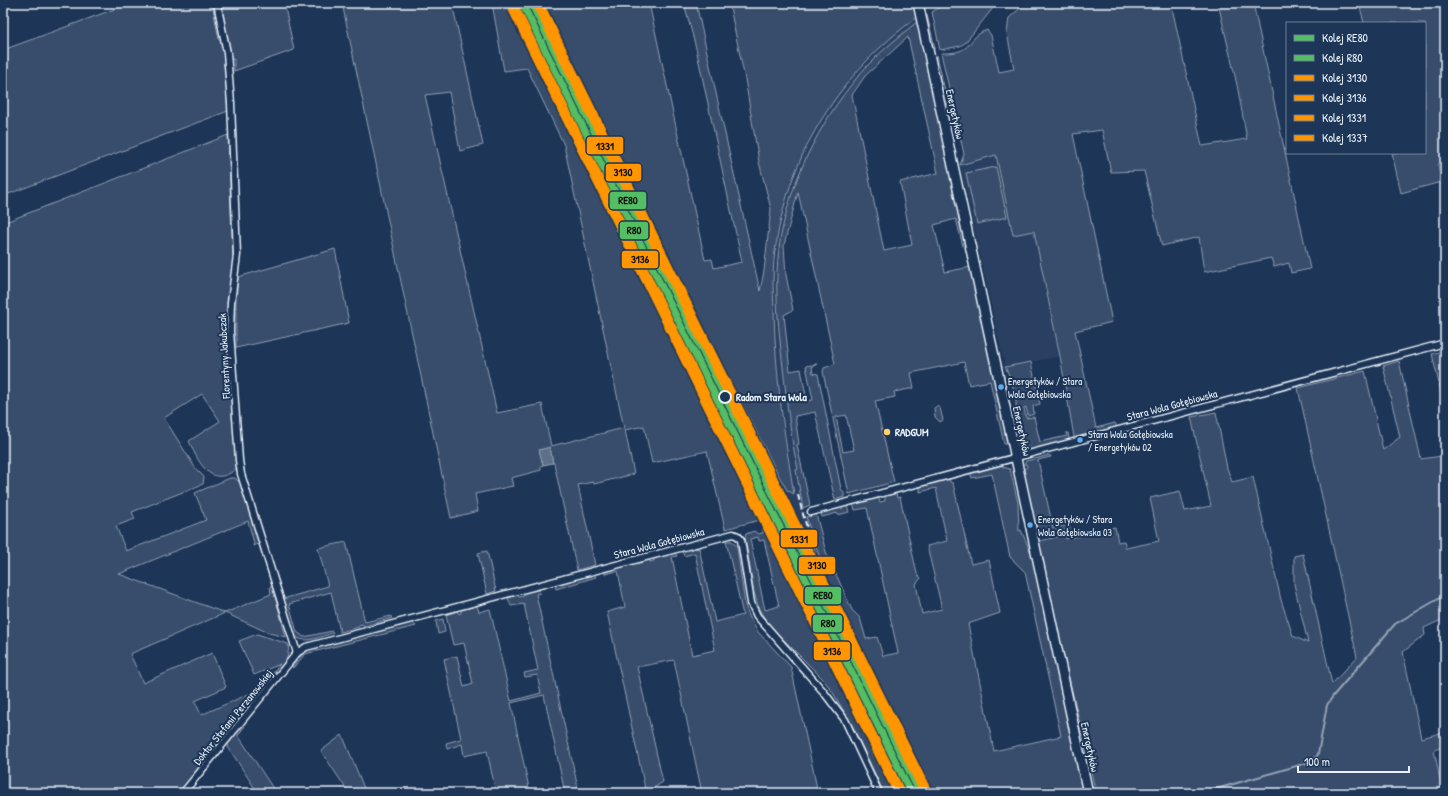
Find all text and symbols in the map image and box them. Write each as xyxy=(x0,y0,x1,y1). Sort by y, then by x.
legend xyxy=(1286,22,1426,154)
text: Kolej RE80 xyxy=(1322,29,1368,46)
text: Kolej R80 xyxy=(1322,49,1363,66)
text: Kolej 3130 xyxy=(1322,69,1367,86)
street label: Energetyków xyxy=(943,88,967,140)
text: Kolej 3136 xyxy=(1322,89,1367,106)
text: Kolej 1331 xyxy=(1322,109,1366,126)
text: Kolej 1337 xyxy=(1322,129,1368,146)
line badge: 1331 xyxy=(586,136,624,155)
text: 1331 xyxy=(596,139,614,153)
line badge: 3130 xyxy=(605,163,642,182)
text: 3130 xyxy=(614,165,632,179)
line badge: RE80 xyxy=(609,191,647,210)
text: RE80 xyxy=(618,193,638,207)
line badge: R80 xyxy=(619,221,649,240)
text: R80 xyxy=(627,223,641,237)
line badge: 3136 xyxy=(621,250,659,269)
text: 3136 xyxy=(631,252,650,266)
street label: Florentyny Jakubczak xyxy=(215,313,233,400)
place label: Energetyków / Stara Wola Gołębiowska xyxy=(1008,375,1082,401)
marker: Energetyków / Stara Wola Gołębiowska xyxy=(996,382,1006,392)
street label: Stara Wola Gołębiowska xyxy=(1125,386,1219,424)
marker: Radom Stara Wola xyxy=(718,390,732,404)
place label: Radom Stara Wola xyxy=(736,390,807,404)
street label: Energetyków xyxy=(1010,405,1034,457)
place label: RADGUM xyxy=(895,425,929,439)
marker: RADGUM xyxy=(882,427,892,437)
place label: Stara Wola Gołębiowska / Energetyków 02 xyxy=(1088,428,1173,454)
marker: Stara Wola Gołębiowska / Energetyków 02 xyxy=(1075,435,1085,445)
place label: Energetyków / Stara Wola Gołębiowska 03 xyxy=(1038,513,1112,539)
marker: Energetyków / Stara Wola Gołębiowska 03 xyxy=(1025,520,1035,530)
street label: Stara Wola Gołębiowska xyxy=(612,524,706,562)
line badge: 1331 xyxy=(780,529,818,548)
text: 1331 xyxy=(790,532,808,546)
line badge: 3130 xyxy=(798,556,836,575)
text: 3130 xyxy=(808,558,826,572)
line badge: RE80 xyxy=(804,586,842,605)
text: RE80 xyxy=(813,588,833,602)
line badge: R80 xyxy=(812,614,843,633)
text: R80 xyxy=(821,616,835,630)
line badge: 3136 xyxy=(813,641,851,661)
text: 3136 xyxy=(823,644,842,658)
street label: Doktor Stefanii Perzanowskiej xyxy=(190,666,276,768)
street label: Energetyków xyxy=(1078,721,1102,773)
scale bar xyxy=(1298,748,1409,774)
text: 100 m xyxy=(1304,753,1330,770)

